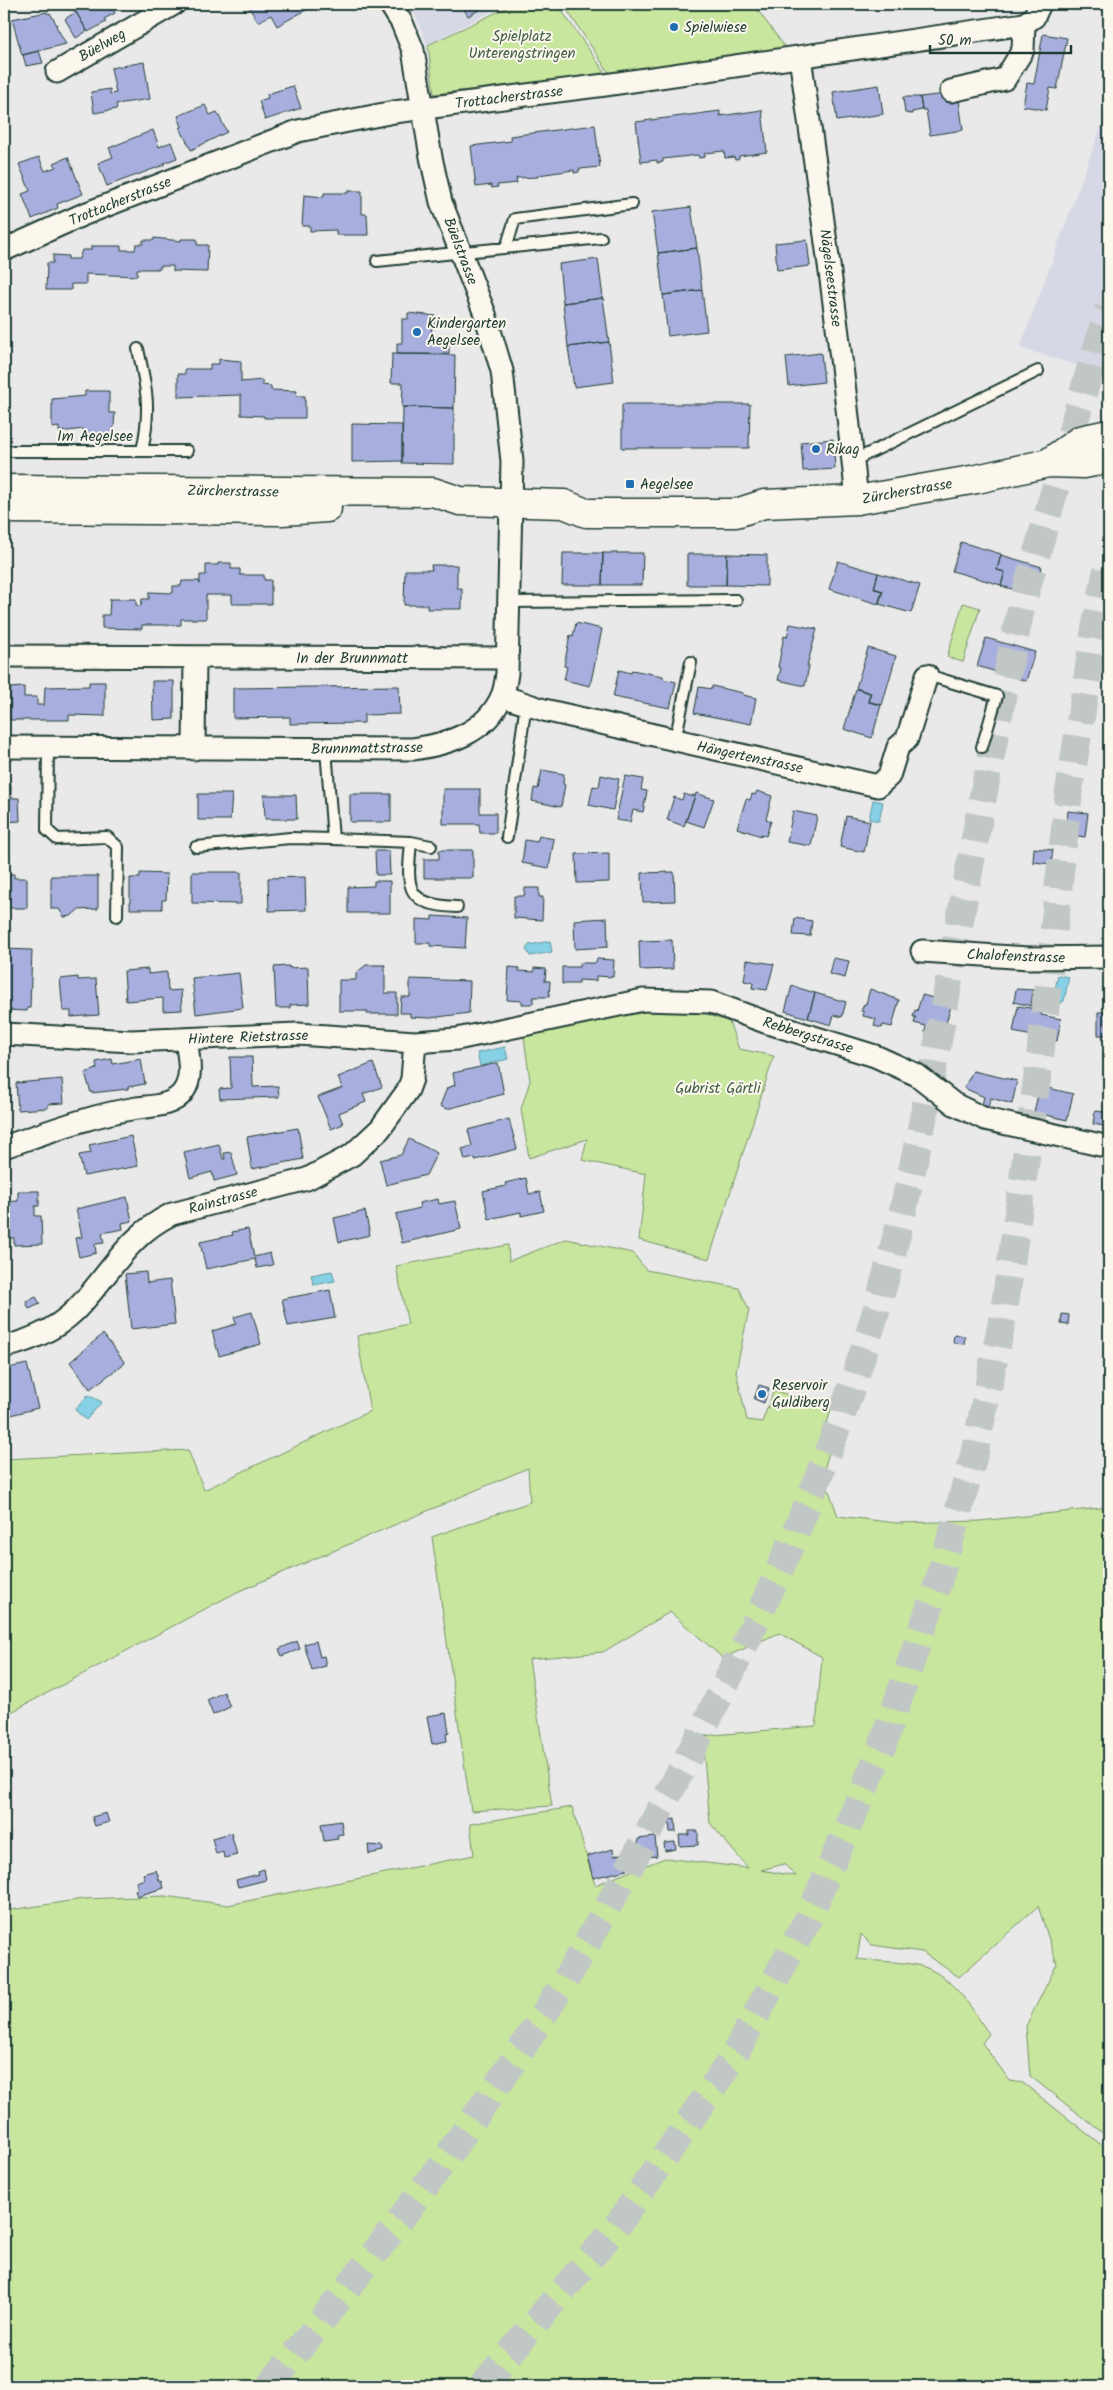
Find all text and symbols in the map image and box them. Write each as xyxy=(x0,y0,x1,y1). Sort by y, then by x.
place label: Spielwiese xyxy=(684,16,747,40)
marker: Spielwiese xyxy=(668,21,680,33)
scale bar xyxy=(930,22,1072,54)
street label: Büelweg xyxy=(74,23,131,69)
park label: Spielplatz Unterengstringen xyxy=(469,25,575,66)
text: 50 m xyxy=(938,29,972,53)
street label: Trottacherstrasse xyxy=(454,79,565,117)
street label: Trottacherstrasse xyxy=(66,170,175,233)
street label: Büelstrasse xyxy=(436,214,484,289)
street label: Nägelseestrasse xyxy=(812,228,848,329)
place label: Kindergarten Aegelsee xyxy=(427,312,506,353)
marker: Kindergarten Aegelsee xyxy=(411,326,423,338)
street label: Im Aegelsee xyxy=(57,425,133,449)
place label: Rikag xyxy=(826,438,860,462)
marker: Rikag xyxy=(810,443,822,455)
street label: Zürcherstrasse xyxy=(860,472,955,512)
place label: Aegelsee xyxy=(640,473,694,497)
marker: Aegelsee xyxy=(624,478,636,490)
street label: Zürcherstrasse xyxy=(187,479,279,505)
street label: In der Brunnmatt xyxy=(296,647,408,671)
street label: Hängertenstrasse xyxy=(694,735,805,781)
street label: Brunnmattstrasse xyxy=(311,736,423,762)
street label: Chalofenstrasse xyxy=(966,943,1066,971)
street label: Rebbergstrasse xyxy=(759,1011,856,1061)
street label: Hintere Rietstrasse xyxy=(187,1024,309,1052)
park label: Gubrist Gärtli xyxy=(675,1077,762,1101)
street label: Rainstrasse xyxy=(186,1180,261,1222)
place label: Reservoir Guldiberg xyxy=(772,1374,830,1415)
marker: Reservoir Guldiberg xyxy=(756,1388,768,1400)

